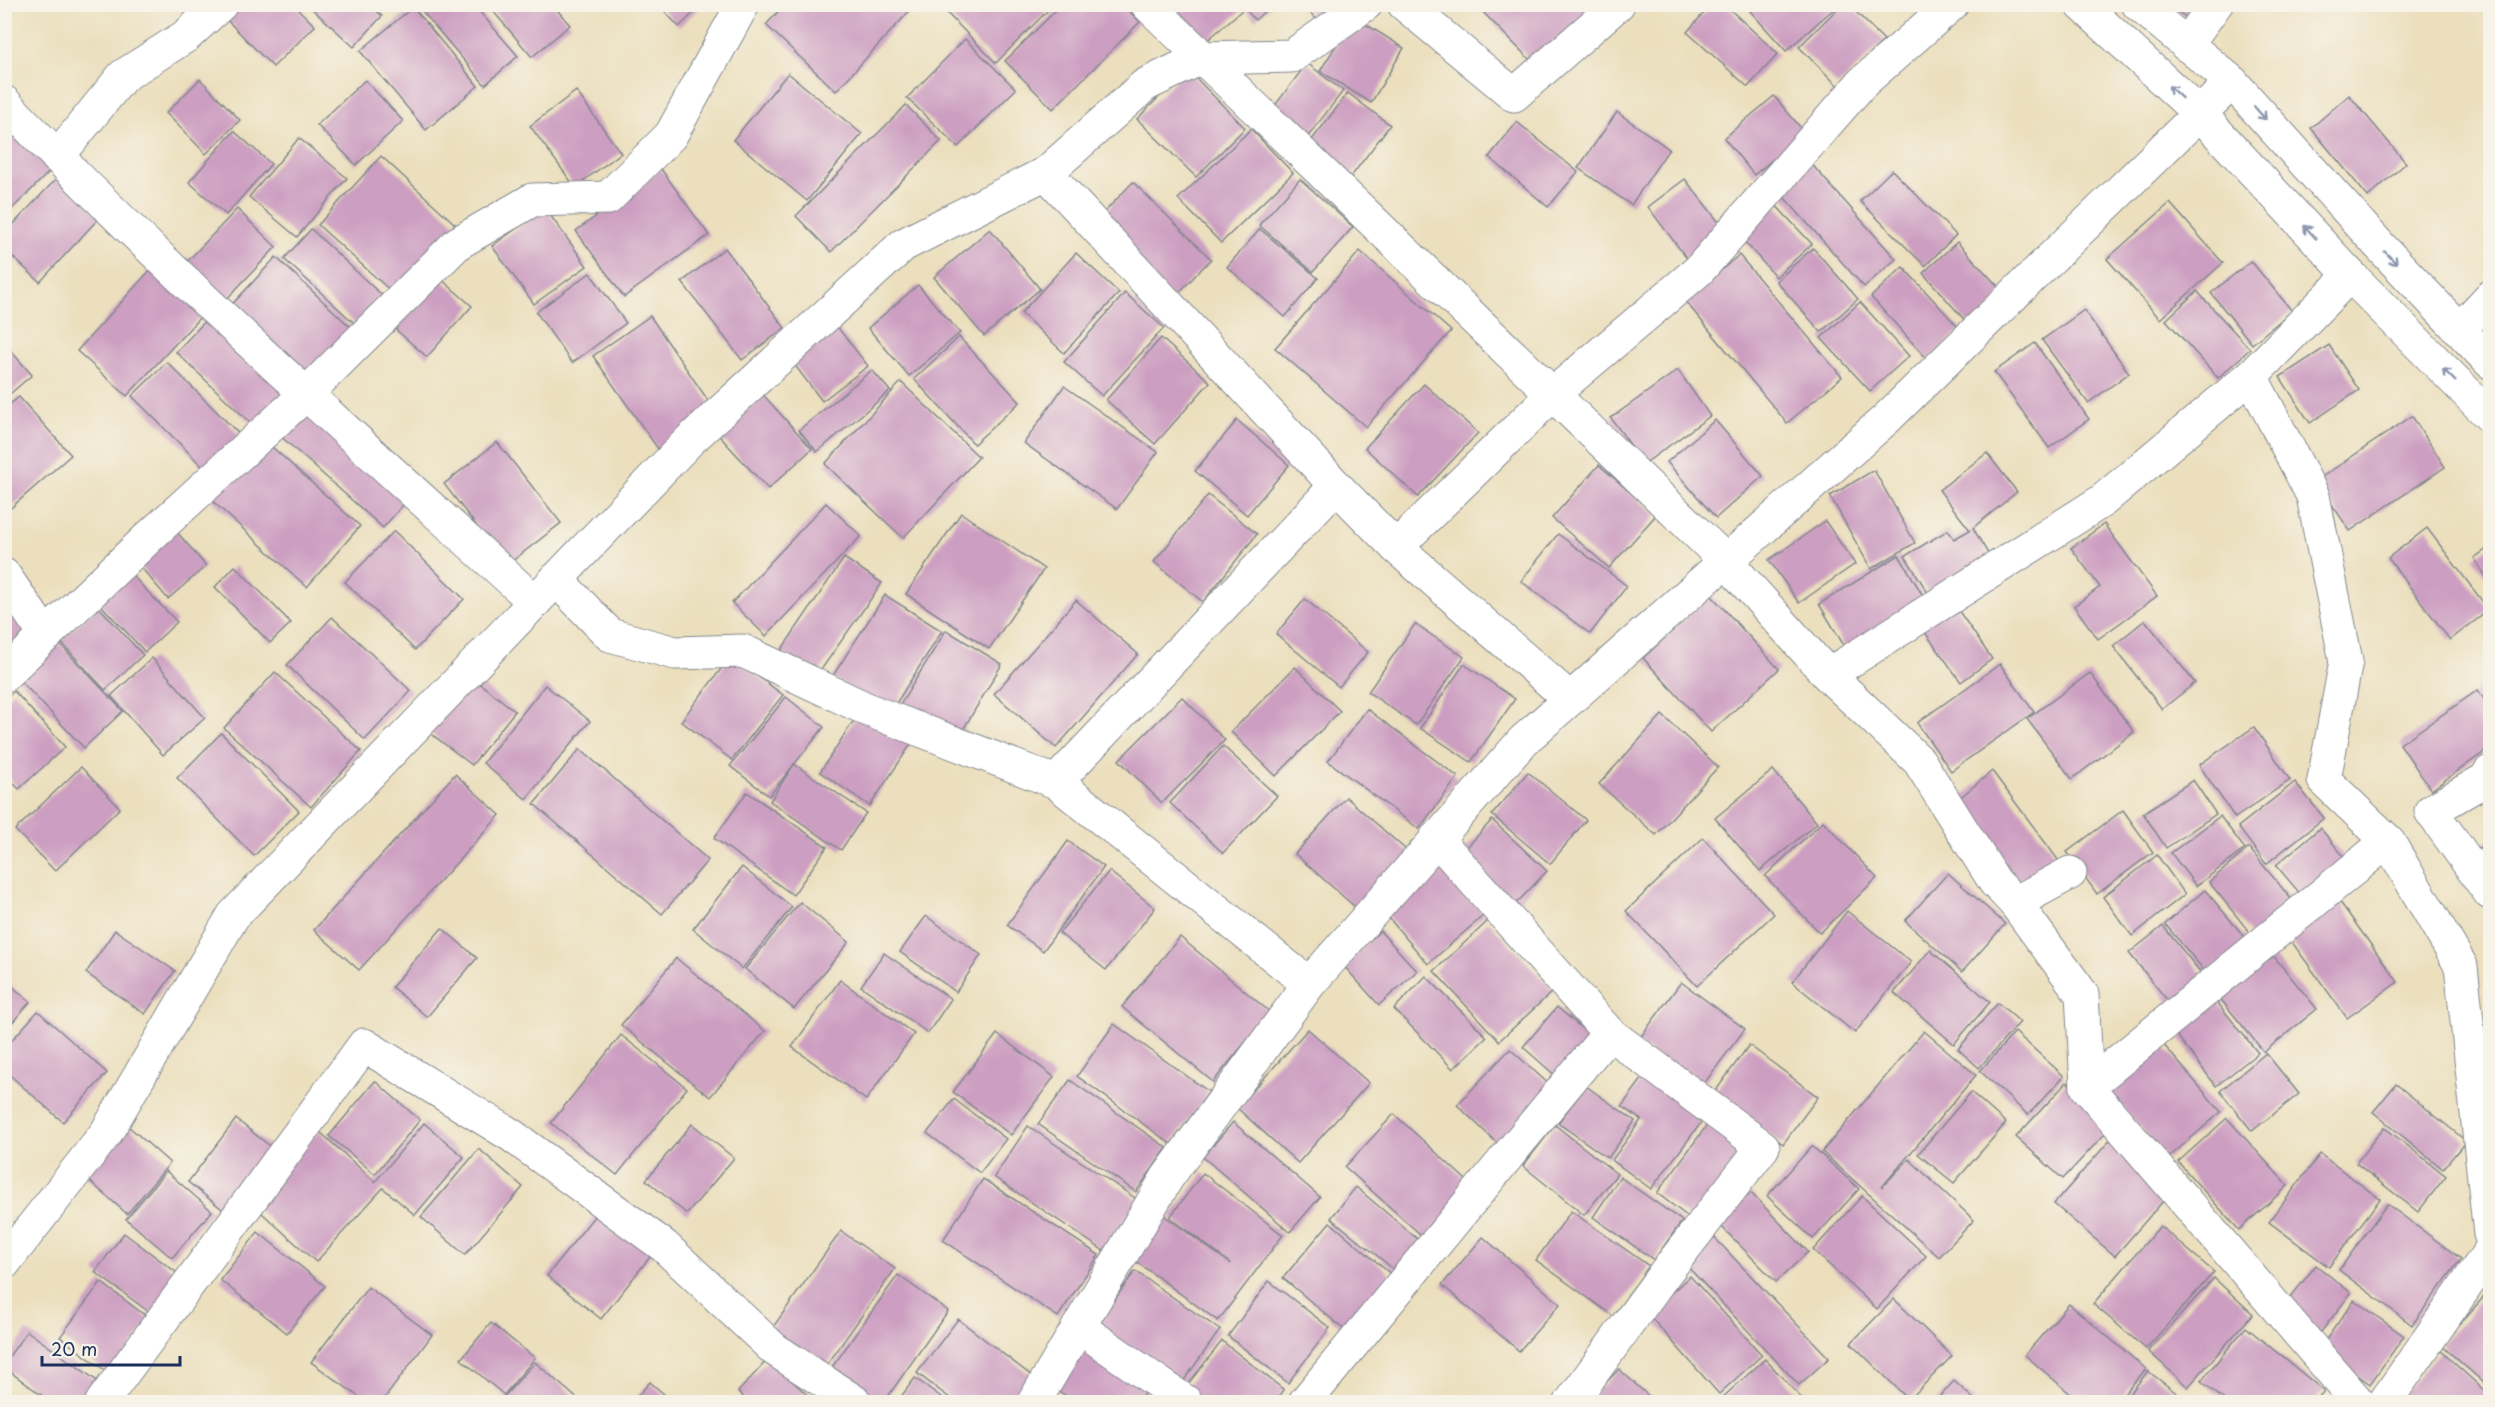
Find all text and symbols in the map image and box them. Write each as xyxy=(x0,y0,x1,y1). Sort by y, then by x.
one-way arrow xyxy=(2168,85,2183,99)
one-way arrow xyxy=(2253,106,2267,121)
one-way arrow xyxy=(2303,225,2318,240)
one-way arrow xyxy=(2384,250,2398,265)
one-way arrow xyxy=(2442,367,2457,382)
scale bar xyxy=(42,1329,180,1367)
text: 20 m xyxy=(51,1335,97,1362)

